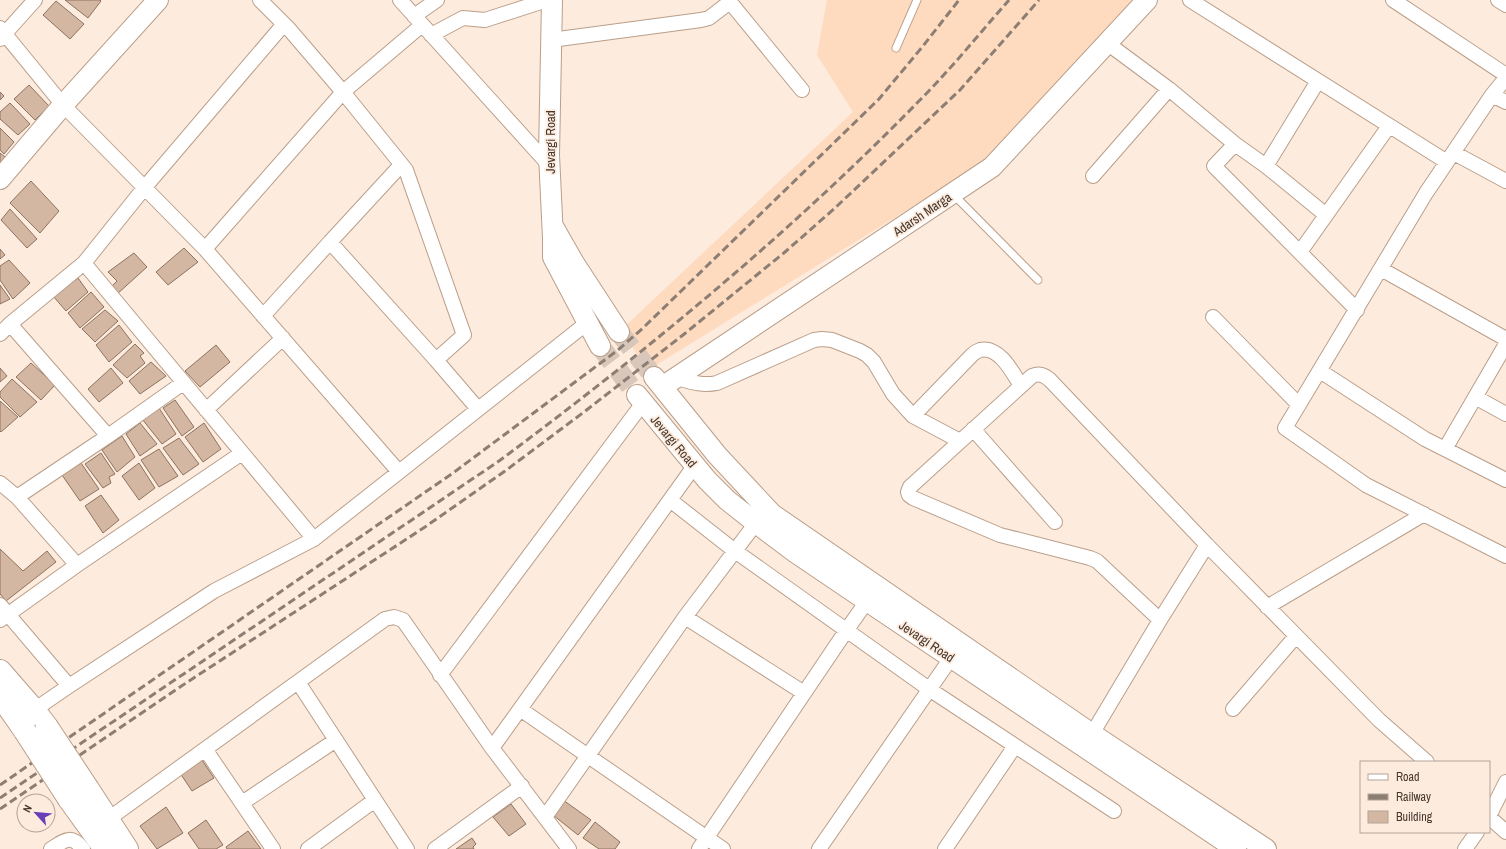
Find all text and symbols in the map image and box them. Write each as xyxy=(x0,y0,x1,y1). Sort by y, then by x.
street label: Jevargi Road xyxy=(542,110,559,174)
street label: Adarsh Marga xyxy=(889,189,955,241)
street label: Jevargi Road xyxy=(647,412,701,471)
street label: Jevargi Road xyxy=(896,617,958,666)
legend xyxy=(1360,761,1490,833)
text: Road xyxy=(1396,769,1420,785)
text: Railway xyxy=(1396,789,1431,805)
north arrow xyxy=(16,793,56,833)
text: N xyxy=(19,802,35,815)
text: Building xyxy=(1396,809,1433,825)

